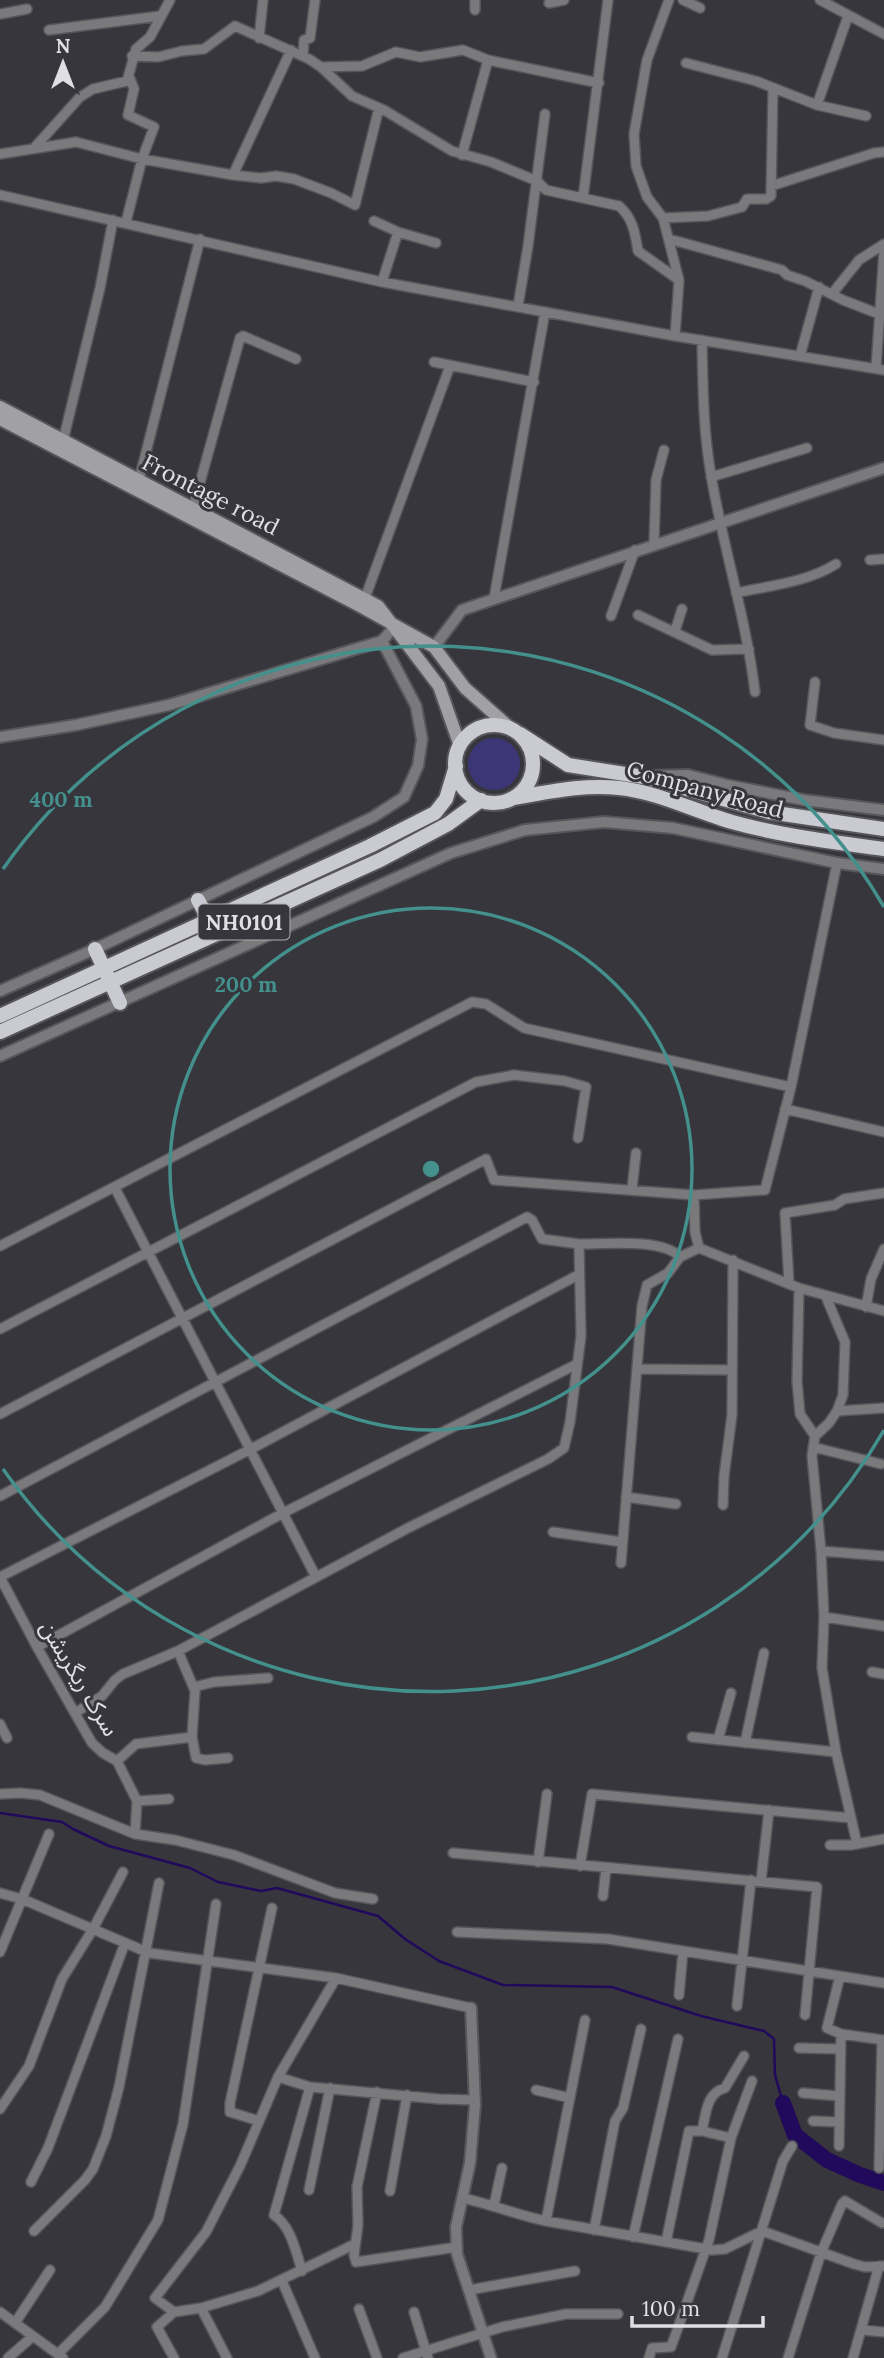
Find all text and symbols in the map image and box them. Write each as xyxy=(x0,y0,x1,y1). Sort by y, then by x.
north arrow xyxy=(28,28,98,98)
text: N xyxy=(56,34,71,58)
street label: Frontage road xyxy=(138,447,285,541)
street label: Company Road xyxy=(623,754,787,824)
text: 400 m xyxy=(29,786,93,813)
road number: NH0101 xyxy=(198,904,290,940)
text: 200 m xyxy=(215,971,277,998)
centre of rings xyxy=(419,1157,443,1181)
street label: سرک ریگریشن xyxy=(34,1615,126,1741)
scale bar xyxy=(632,2284,763,2328)
text: 100 m xyxy=(642,2295,700,2322)

